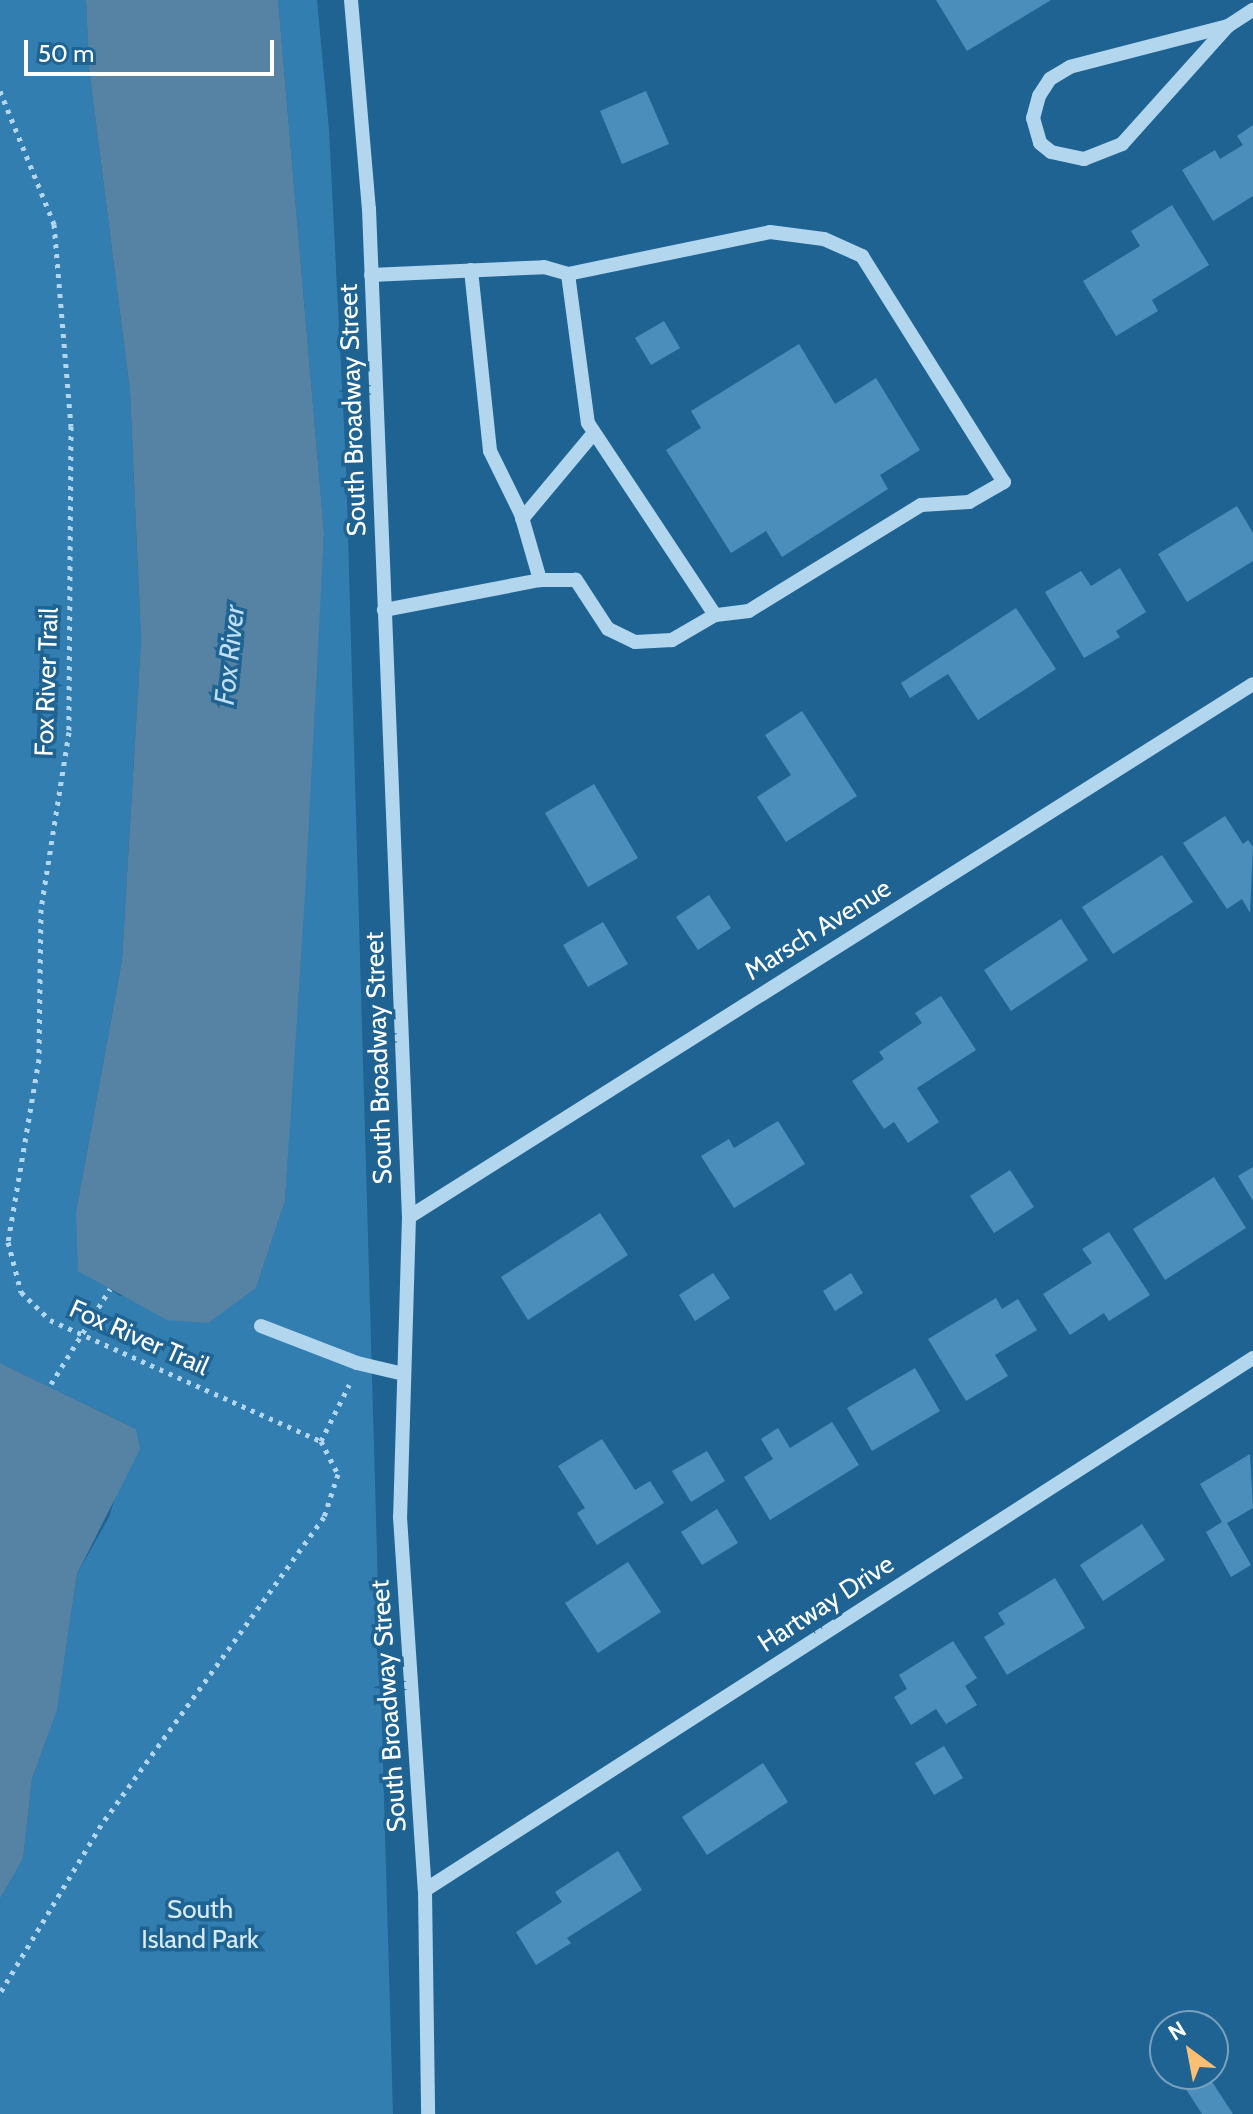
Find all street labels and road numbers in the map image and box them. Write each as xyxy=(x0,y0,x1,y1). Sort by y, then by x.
street label: South Broadway Street xyxy=(333,283,373,537)
street label: Fox River Trail xyxy=(29,607,65,757)
street label: Marsch Avenue xyxy=(739,873,897,987)
street label: South Broadway Street xyxy=(359,931,399,1185)
street label: Fox River Trail xyxy=(65,1293,213,1383)
street label: Hartway Drive xyxy=(752,1549,900,1659)
street label: South Broadway Street xyxy=(365,1579,413,1833)

